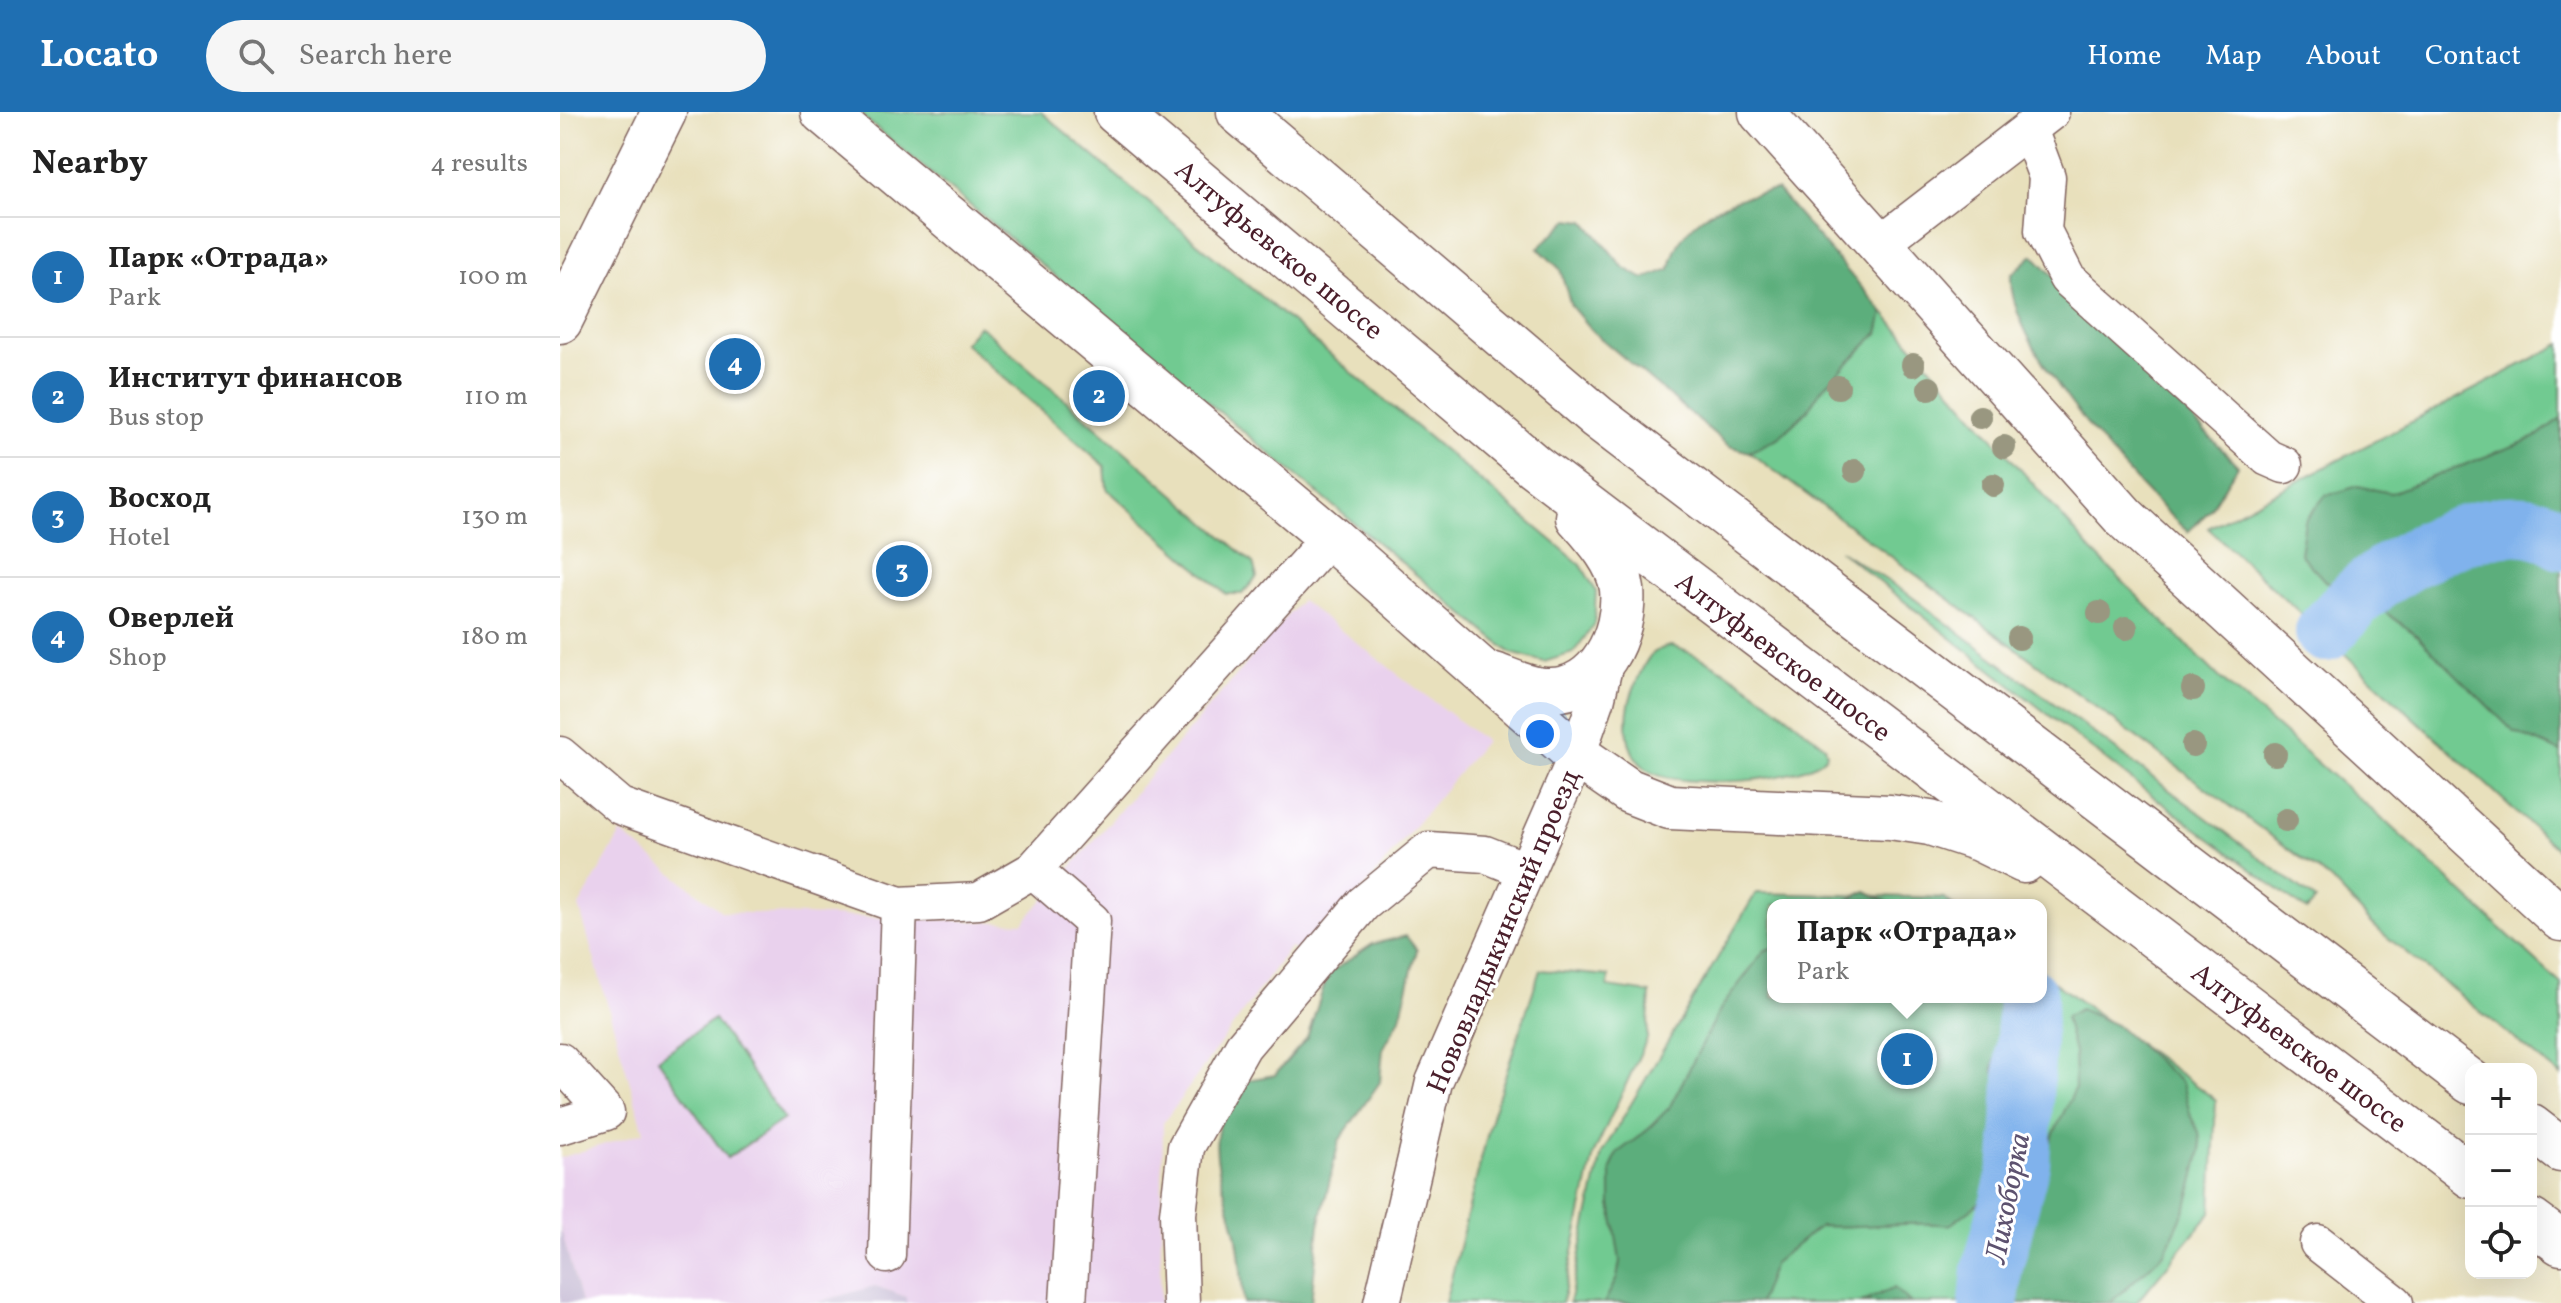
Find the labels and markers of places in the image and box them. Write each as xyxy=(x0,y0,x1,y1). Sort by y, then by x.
pin: 4 xyxy=(709,334,761,394)
pin: 2 xyxy=(1073,366,1125,426)
pin: 3 xyxy=(876,541,928,601)
pin: 1 xyxy=(1881,1029,1933,1089)

